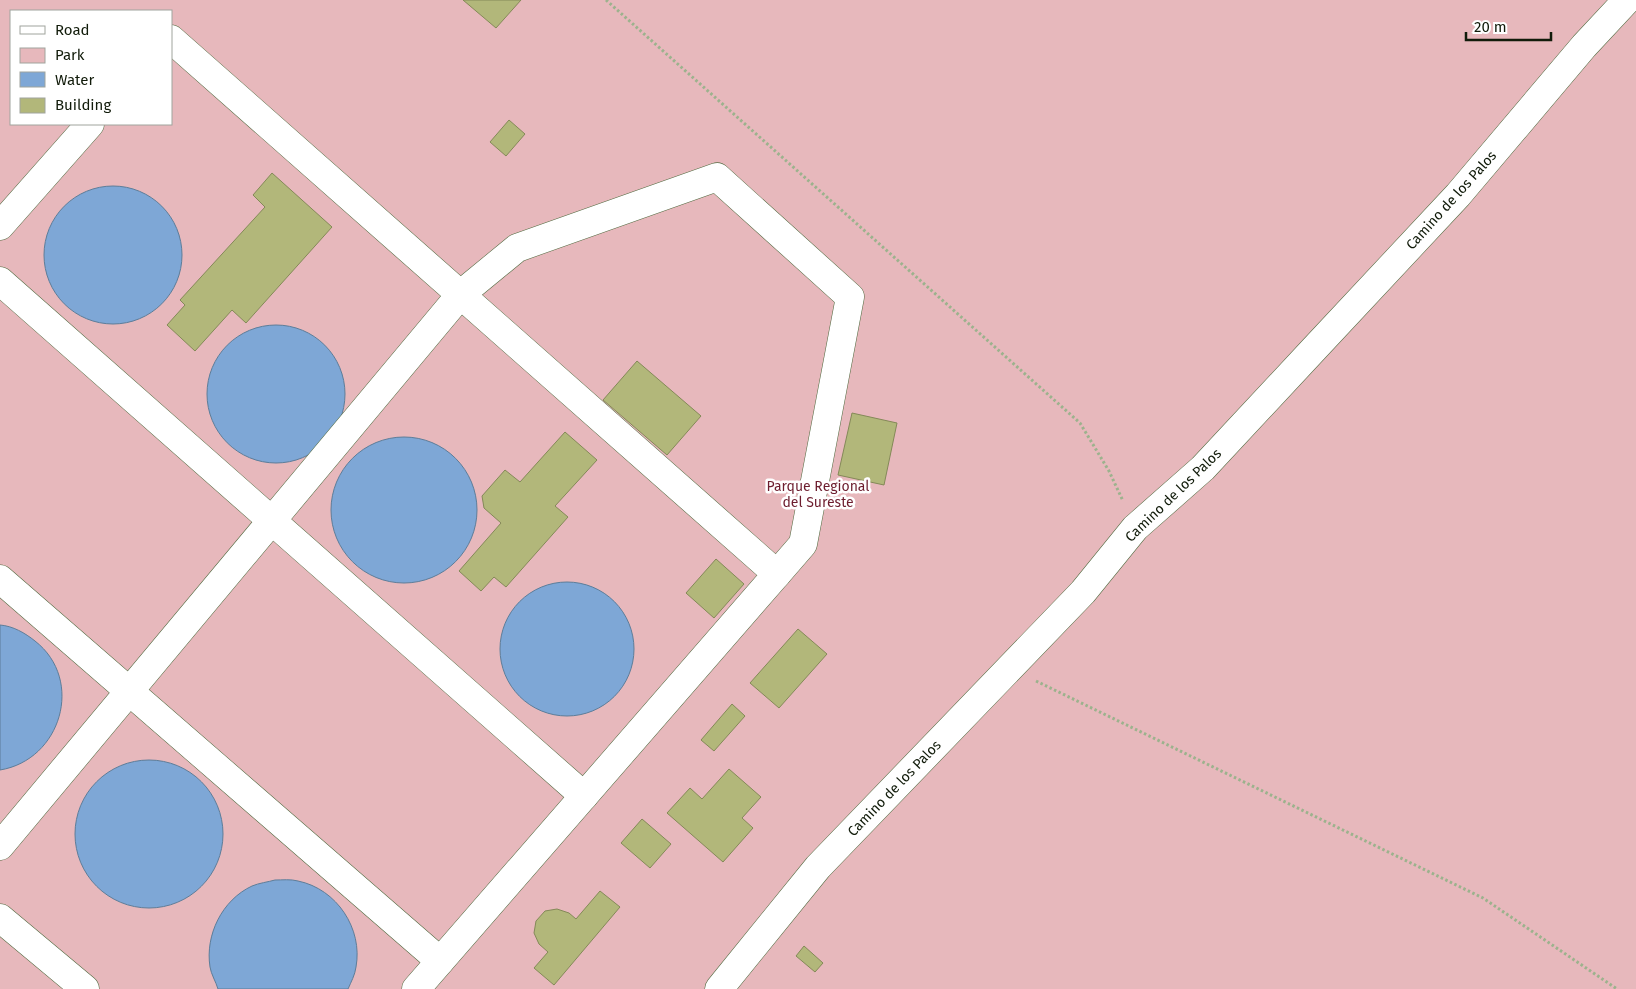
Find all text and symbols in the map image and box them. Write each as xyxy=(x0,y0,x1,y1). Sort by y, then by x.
legend xyxy=(10,10,172,125)
scale bar xyxy=(1466,10,1551,42)
text: 20 m xyxy=(1474,18,1507,36)
text: Road xyxy=(55,21,90,39)
text: Park xyxy=(55,46,85,64)
text: Water xyxy=(55,71,94,89)
text: Building xyxy=(55,96,111,114)
street label: Camino de los Palos xyxy=(1403,147,1501,253)
street label: Camino de los Palos xyxy=(1122,445,1225,546)
park label: Parque Regional del Sureste xyxy=(767,478,869,511)
street label: Camino de los Palos xyxy=(844,736,945,840)

